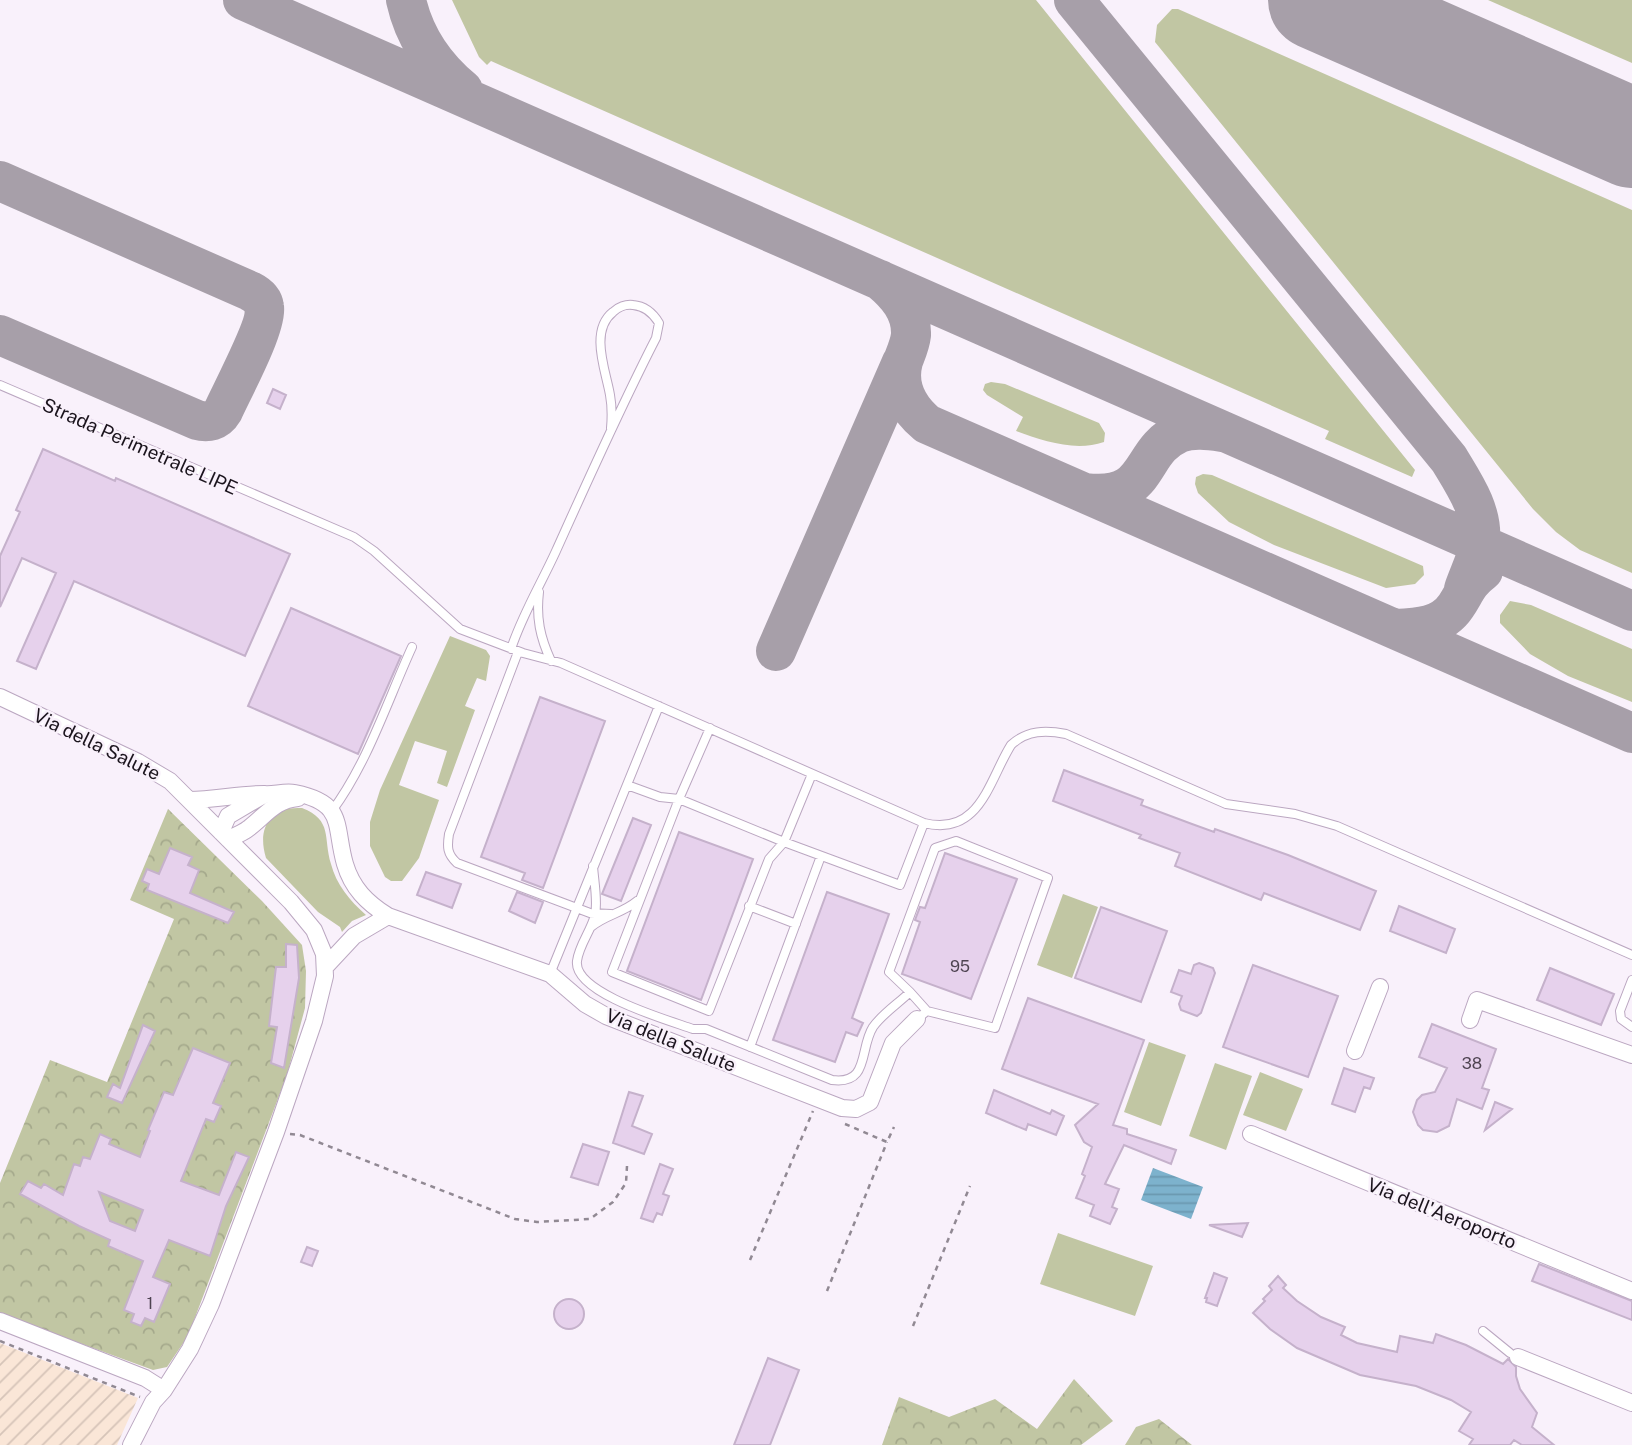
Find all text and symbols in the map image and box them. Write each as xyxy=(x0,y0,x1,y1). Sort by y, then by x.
street label: Strada Perimetrale LIPE xyxy=(39,393,241,499)
street label: Via della Salute xyxy=(30,704,164,784)
house number: 95 xyxy=(950,957,970,976)
street label: Via della Salute xyxy=(603,1004,739,1076)
house number: 38 xyxy=(1462,1054,1482,1073)
street label: Via dell'Aeroporto xyxy=(1364,1173,1520,1253)
house number: 1 xyxy=(147,1294,153,1313)

